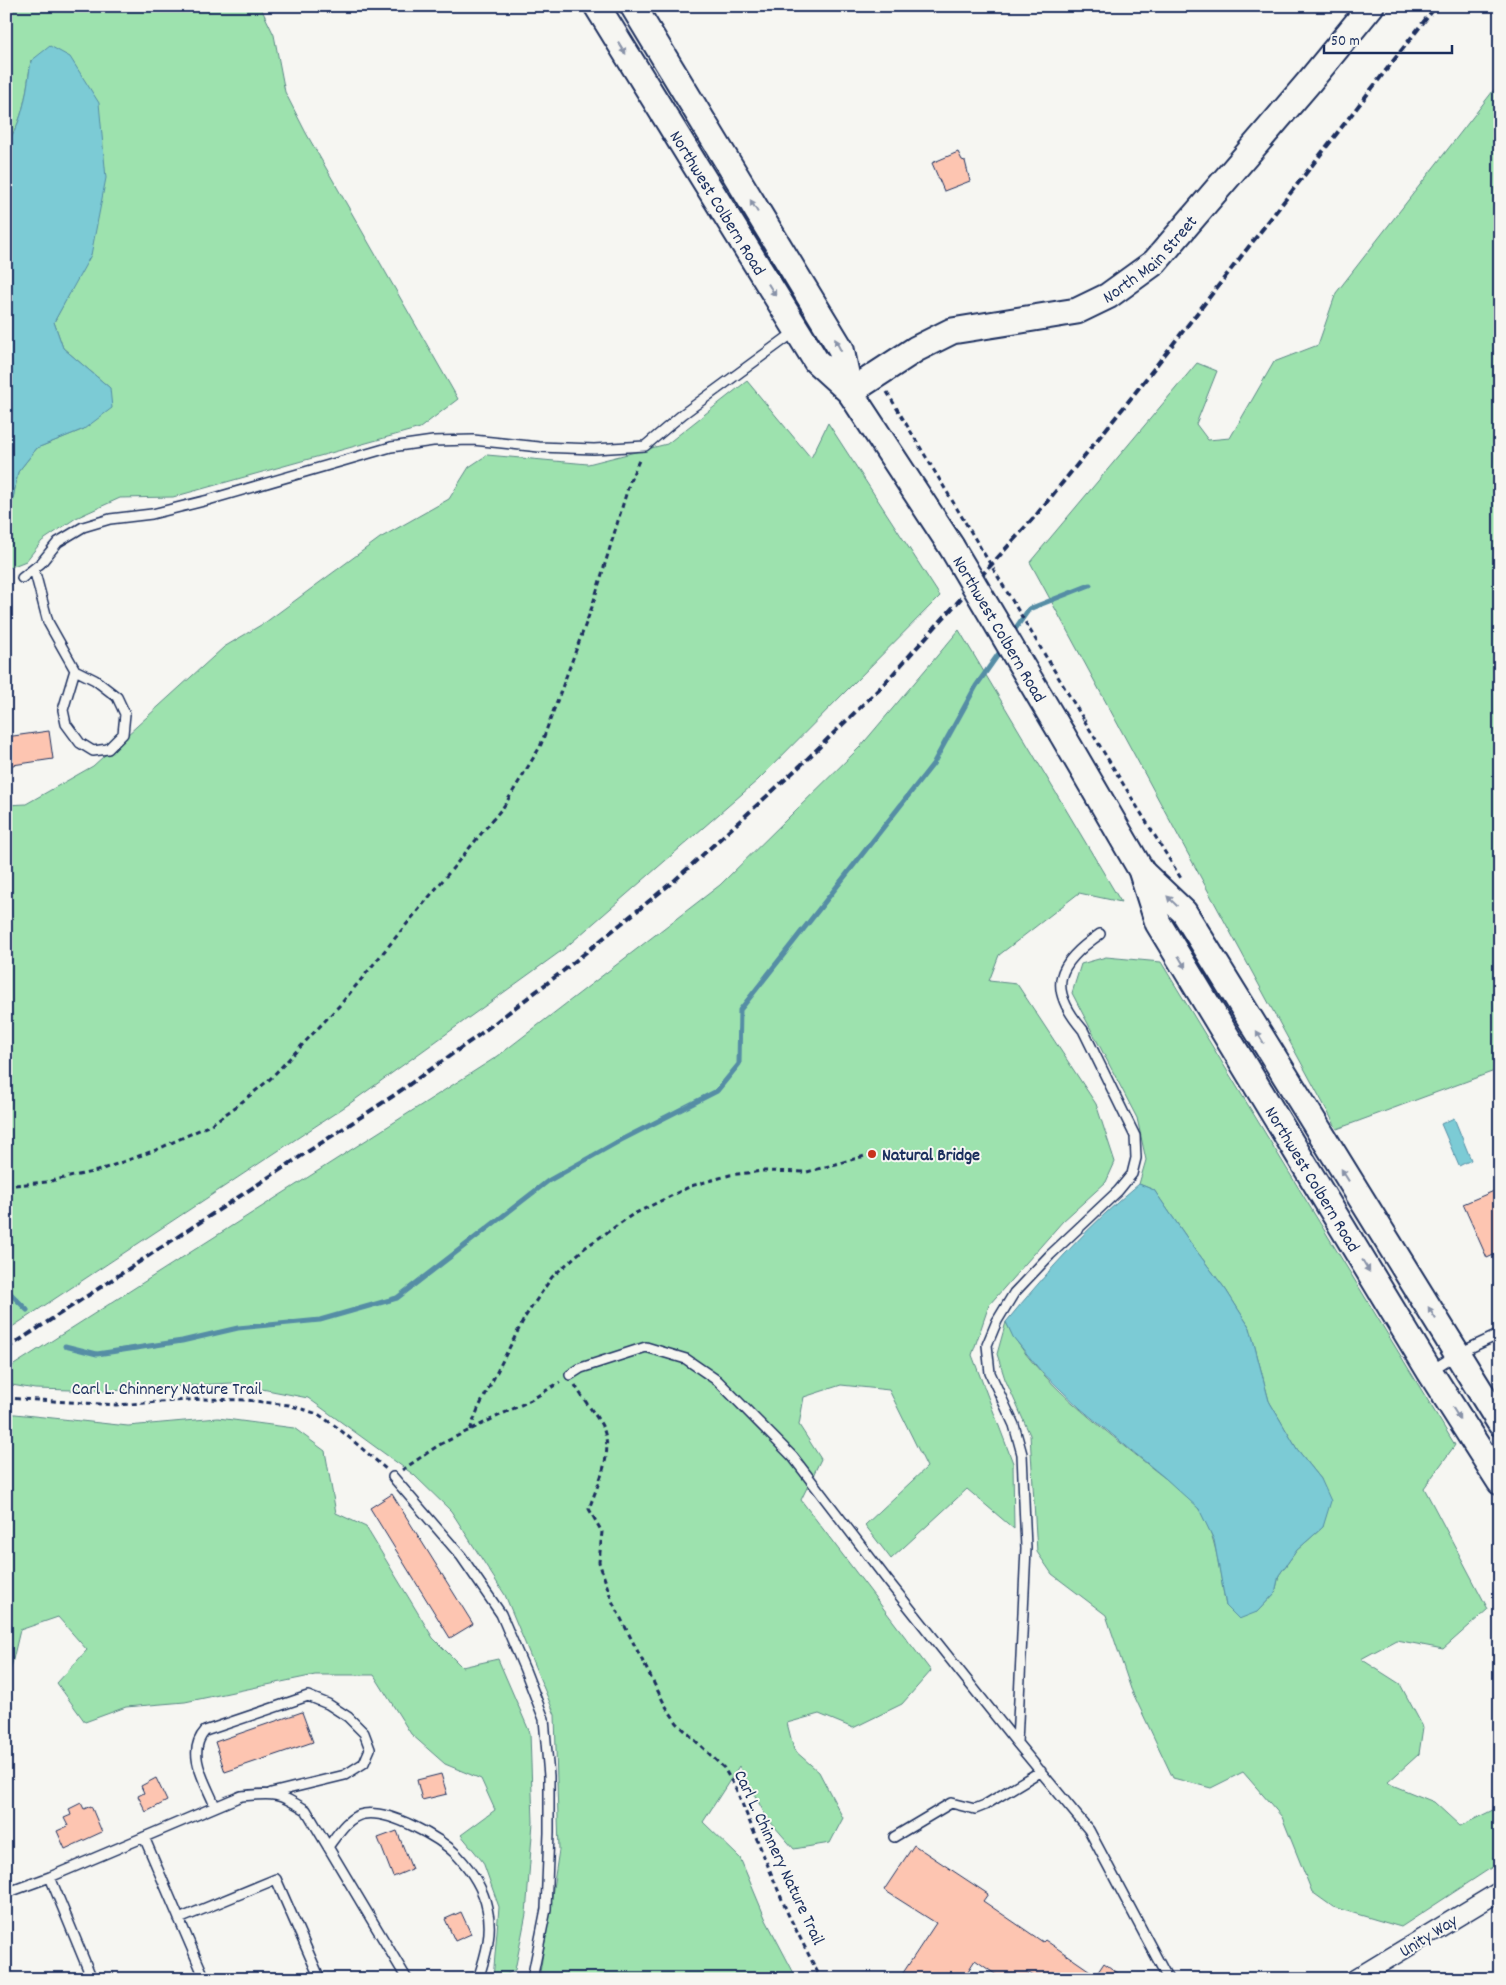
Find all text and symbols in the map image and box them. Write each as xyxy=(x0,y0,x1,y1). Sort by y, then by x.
scale bar xyxy=(1324,22,1451,54)
text: 50 m xyxy=(1331,31,1360,53)
one-way arrow xyxy=(618,41,627,54)
street label: Northwest Colbern Road xyxy=(662,127,770,281)
one-way arrow xyxy=(749,200,758,213)
street label: North Main Street xyxy=(1099,211,1205,312)
one-way arrow xyxy=(767,284,777,297)
one-way arrow xyxy=(834,338,842,353)
street label: Northwest Colbern Road xyxy=(945,552,1051,708)
one-way arrow xyxy=(1166,895,1178,907)
one-way arrow xyxy=(1177,956,1186,969)
one-way arrow xyxy=(1255,1031,1265,1044)
street label: Northwest Colbern Road xyxy=(1257,1103,1365,1258)
place label: Natural Bridge xyxy=(882,1144,980,1169)
marker: Natural Bridge xyxy=(866,1148,878,1160)
one-way arrow xyxy=(1341,1169,1350,1182)
one-way arrow xyxy=(1361,1259,1370,1272)
one-way arrow xyxy=(1427,1307,1436,1320)
street label: Carl L. Chinnery Nature Trail xyxy=(72,1378,263,1403)
one-way arrow xyxy=(1451,1406,1460,1420)
street label: Carl L. Chinnery Nature Trail xyxy=(726,1767,830,1950)
street label: Unity Way xyxy=(1395,1909,1464,1965)

